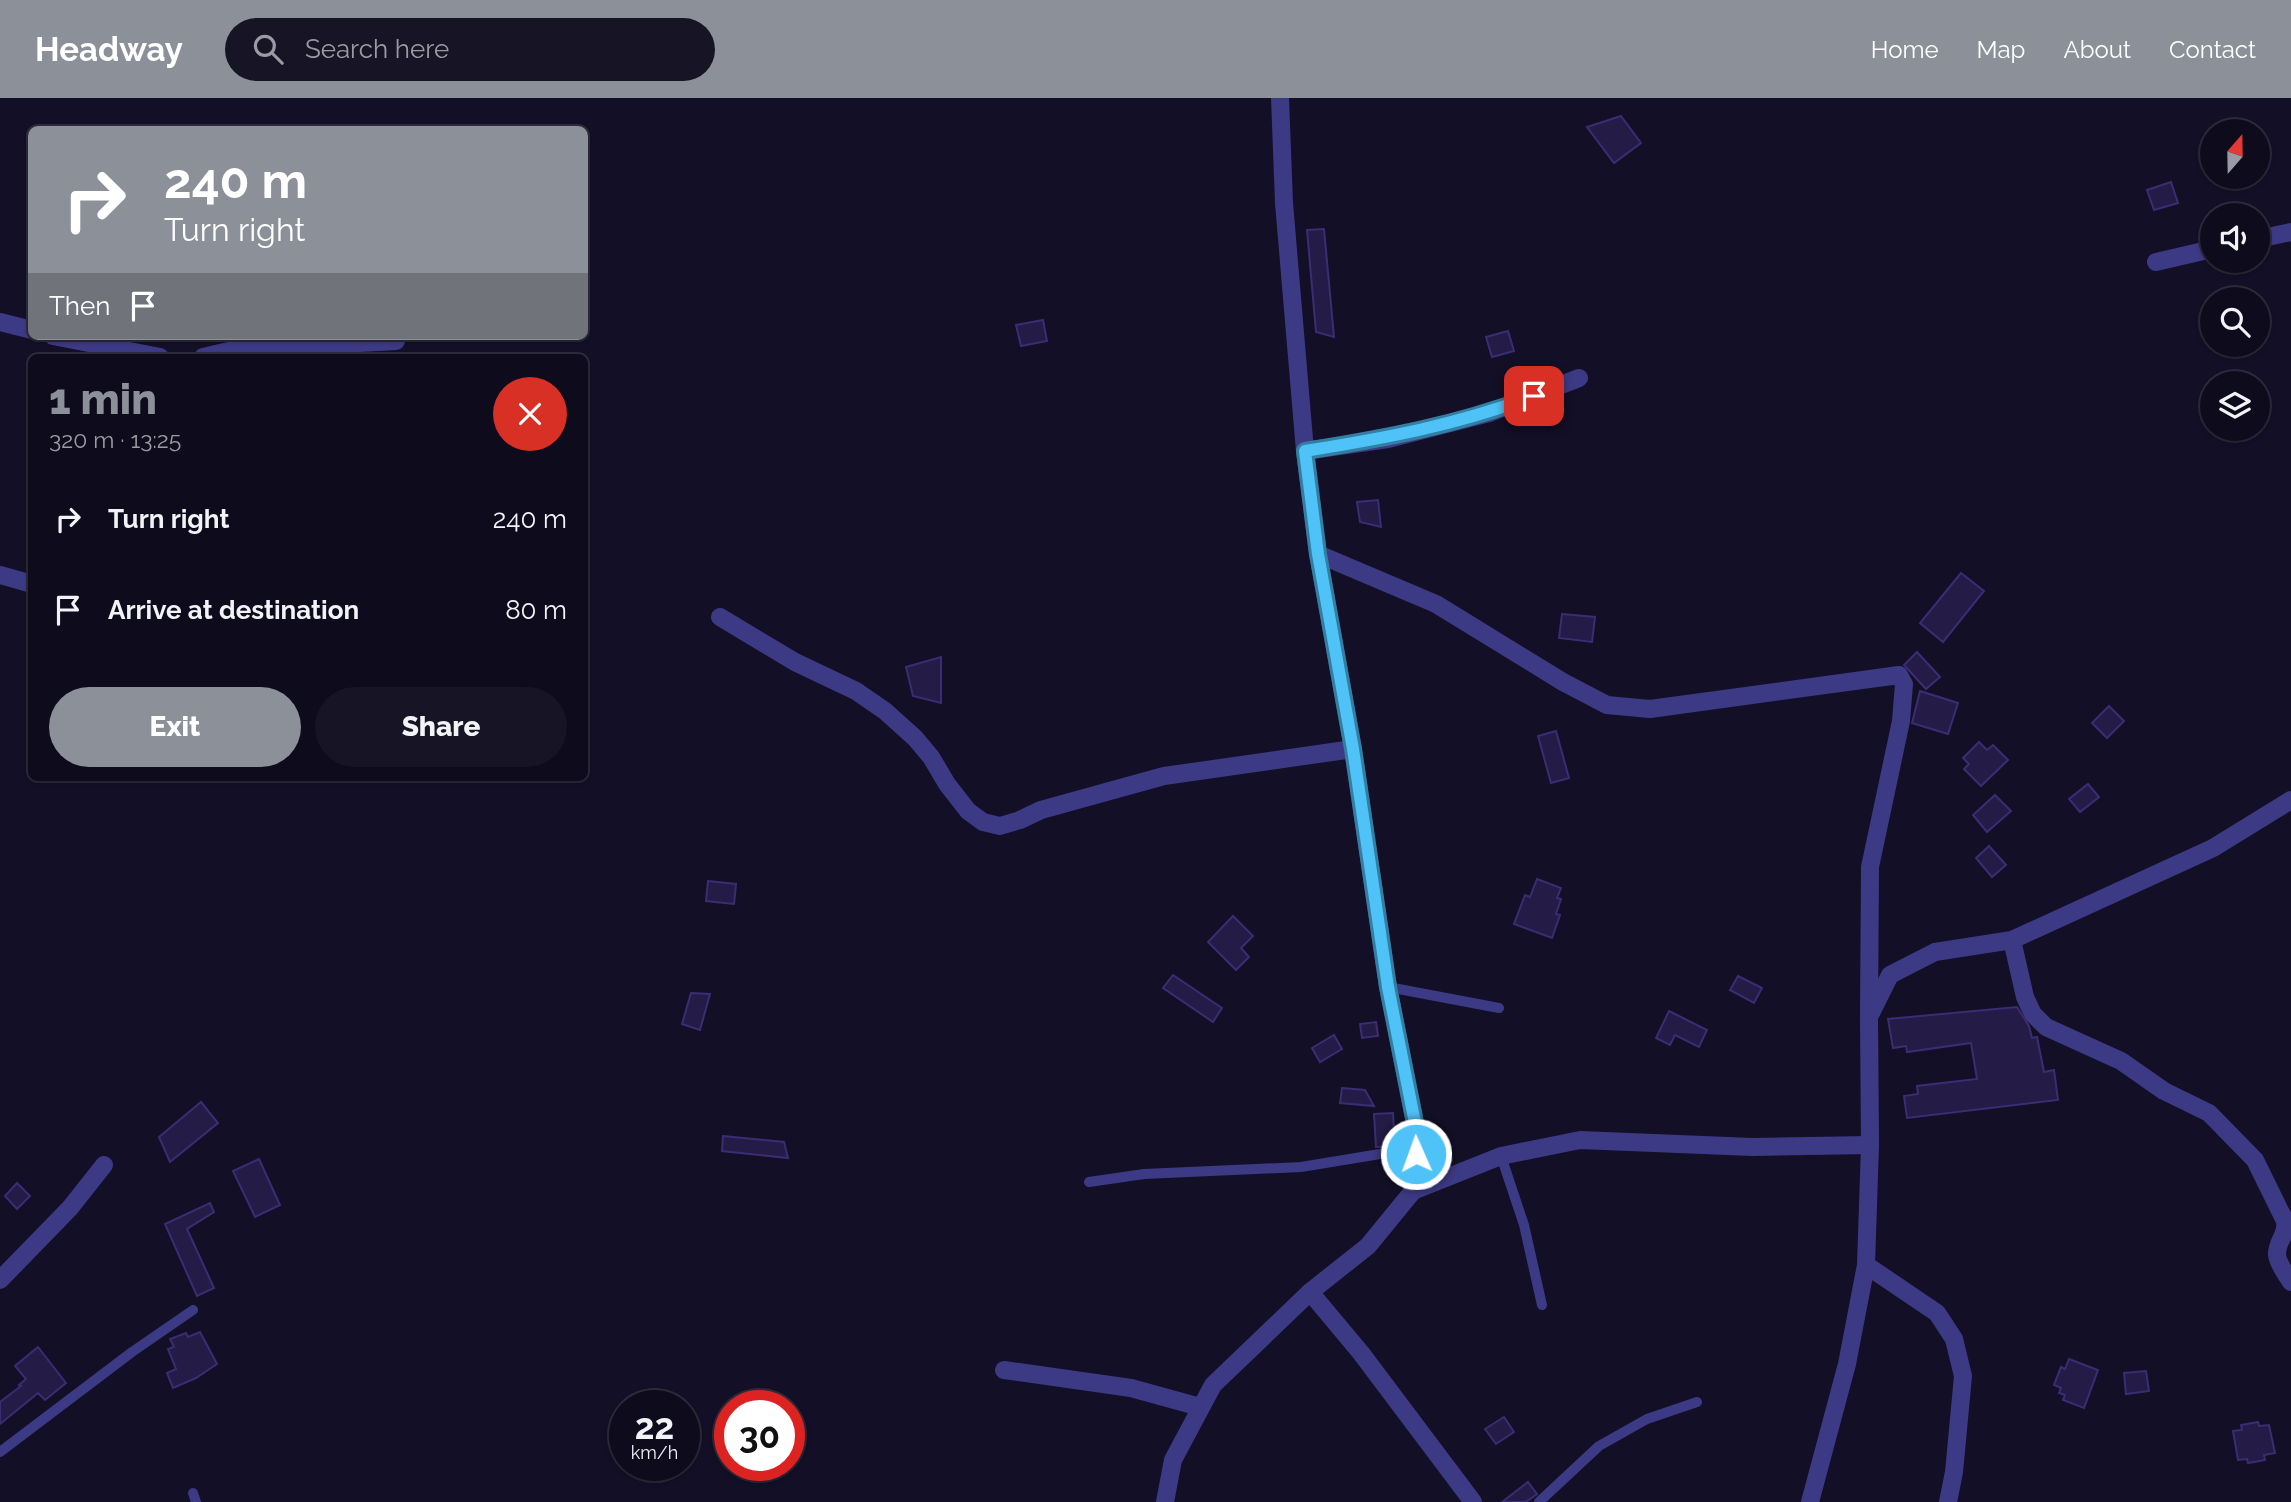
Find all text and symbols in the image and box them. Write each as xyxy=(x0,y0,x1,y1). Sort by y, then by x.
search box xyxy=(225,18,715,81)
text: Headway xyxy=(35,30,183,69)
icon: search xyxy=(249,30,287,68)
text: Search here xyxy=(305,34,449,64)
text: Home xyxy=(1871,35,1939,64)
text: Map xyxy=(1977,35,2025,64)
text: About xyxy=(2063,35,2131,64)
text: Contact xyxy=(2169,35,2256,64)
north arrow xyxy=(2200,119,2270,189)
map controls xyxy=(2200,119,2270,441)
text: 240 m xyxy=(164,152,307,209)
icon: right xyxy=(49,154,140,245)
button: sound xyxy=(2200,203,2270,273)
text: Turn right xyxy=(164,211,305,248)
icon: arrive xyxy=(124,287,162,325)
button: search xyxy=(2200,287,2270,357)
text: Then xyxy=(49,291,110,321)
pin xyxy=(1504,366,1564,426)
button: layers xyxy=(2200,371,2270,441)
text: 1 min xyxy=(49,375,157,424)
button: close xyxy=(493,377,567,451)
icon: arrive xyxy=(1515,377,1553,415)
text: 320 m · 13:25 xyxy=(49,426,181,453)
icon: right xyxy=(49,500,87,538)
text: Turn right xyxy=(108,504,229,534)
text: 240 m xyxy=(493,504,567,534)
icon: arrive xyxy=(49,591,87,629)
text: Arrive at destination xyxy=(108,595,359,625)
text: 80 m xyxy=(505,595,567,625)
button: Exit xyxy=(49,687,301,767)
button: Share xyxy=(315,687,567,767)
position arrow xyxy=(1379,1117,1453,1191)
speed limit sign: 30 xyxy=(714,1390,805,1481)
text: 22 xyxy=(635,1406,674,1447)
text: km/h xyxy=(631,1442,678,1463)

